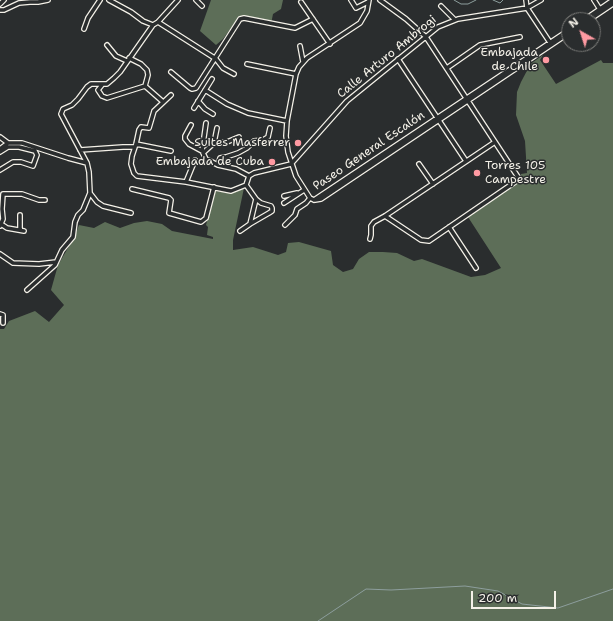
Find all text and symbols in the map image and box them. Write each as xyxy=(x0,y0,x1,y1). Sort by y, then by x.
north arrow xyxy=(561,12,601,52)
street label: Calle Arturo Ambrogi xyxy=(334,13,440,101)
text: N xyxy=(566,14,582,32)
place label: Embajada de Chile xyxy=(481,46,538,74)
marker: Embajada de Chile xyxy=(541,55,551,65)
street label: Paseo General Escalón xyxy=(310,108,428,194)
place label: Suites Masferrer xyxy=(194,136,290,150)
marker: Suites Masferrer xyxy=(293,138,303,148)
place label: Embajada de Cuba xyxy=(156,155,264,169)
marker: Embajada de Cuba xyxy=(267,157,277,167)
place label: Torres 105 Campestre xyxy=(485,159,546,187)
marker: Torres 105 Campestre xyxy=(472,168,482,178)
scale bar xyxy=(473,583,558,609)
text: 200 m xyxy=(478,590,517,606)

